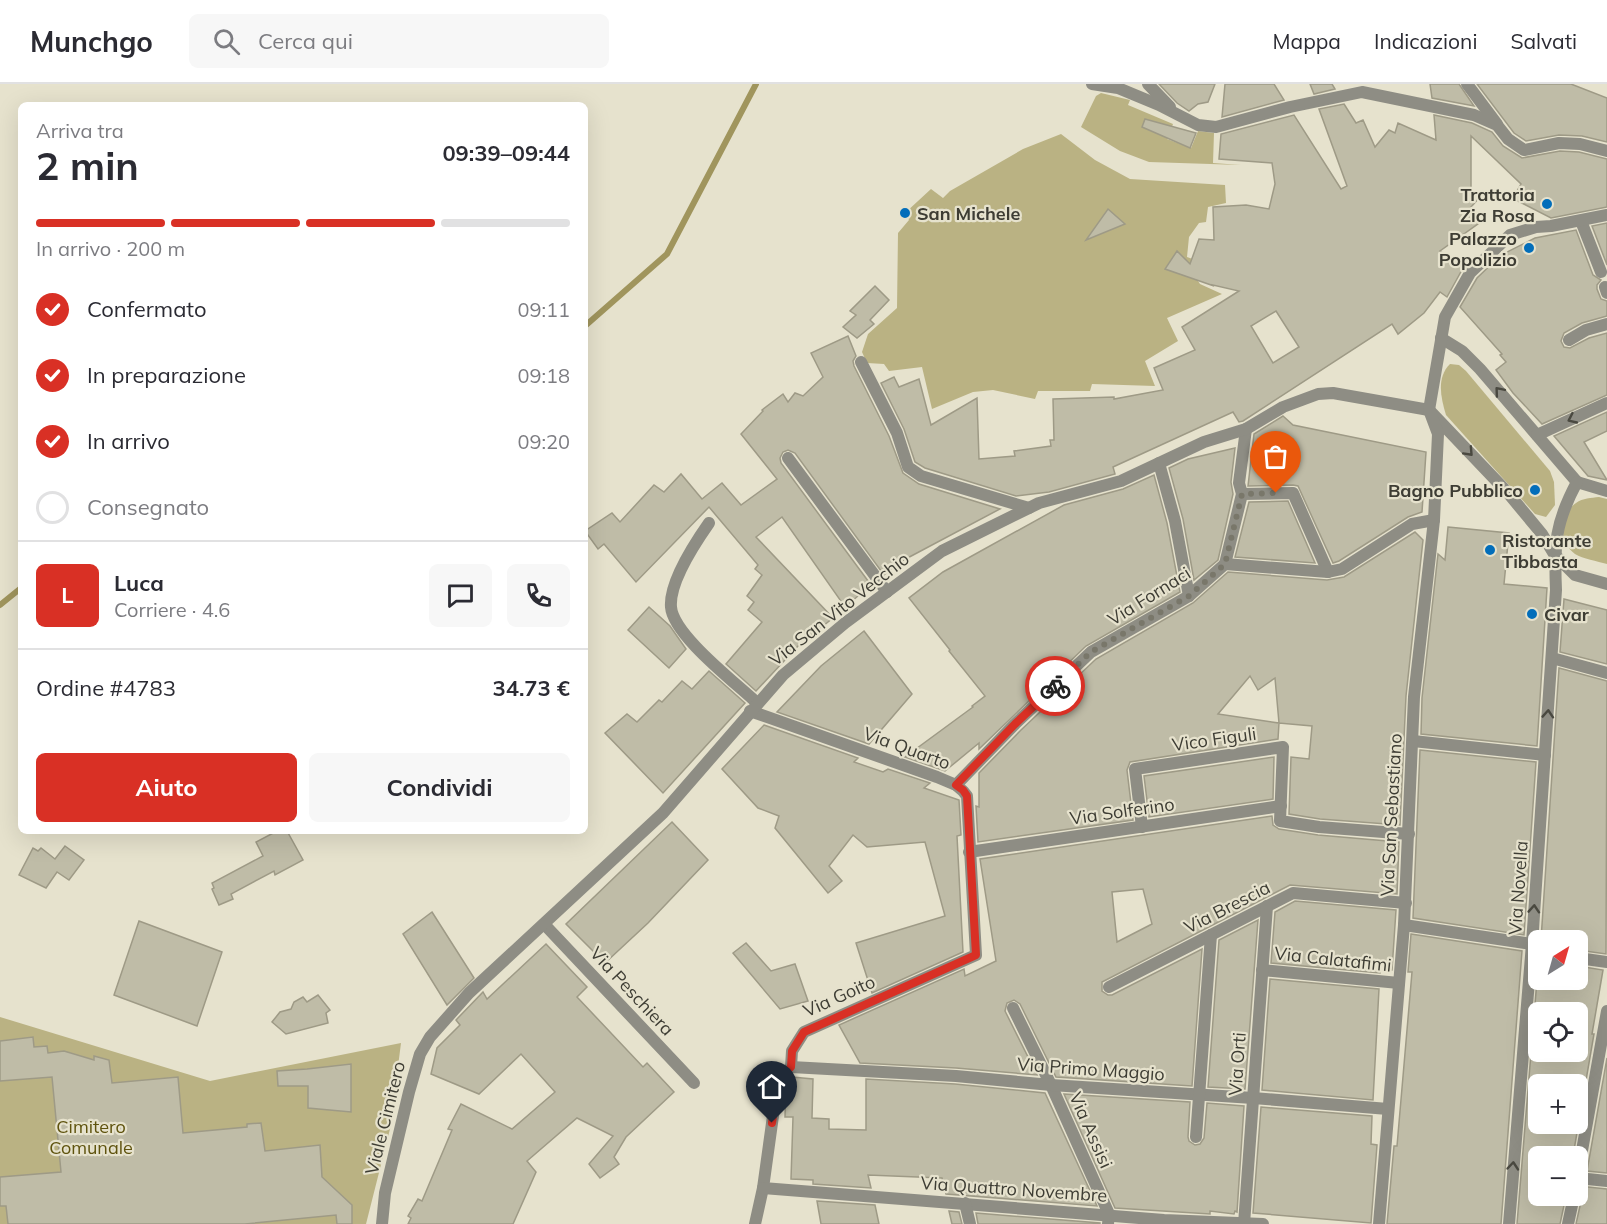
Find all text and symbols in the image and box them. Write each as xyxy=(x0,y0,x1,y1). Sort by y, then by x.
search box xyxy=(189,14,609,68)
text: Munchgo xyxy=(30,24,153,59)
icon: search xyxy=(210,25,243,58)
text: Cerca qui xyxy=(258,27,353,55)
text: Mappa xyxy=(1273,28,1341,54)
text: Indicazioni xyxy=(1374,28,1477,54)
text: Salvati xyxy=(1510,28,1577,54)
text: Arriva tra xyxy=(36,118,124,143)
text: 09:39–09:44 xyxy=(442,139,570,167)
text: 2 min xyxy=(36,141,139,190)
place label: Trattoria Zia Rosa xyxy=(1460,183,1535,227)
marker: Trattoria Zia Rosa xyxy=(1540,197,1554,211)
place label: San Michele xyxy=(917,202,1020,225)
marker: San Michele xyxy=(898,206,912,220)
place label: Palazzo Popolizio xyxy=(1439,227,1517,271)
text: In arrivo · 200 m xyxy=(36,236,185,261)
marker: Palazzo Popolizio xyxy=(1522,241,1536,255)
icon: check xyxy=(36,293,69,326)
text: Confermato xyxy=(87,295,206,323)
text: 09:11 xyxy=(517,297,570,322)
icon: check xyxy=(36,359,69,392)
text: In preparazione xyxy=(87,361,246,389)
text: 09:18 xyxy=(517,363,570,388)
one-way arrow xyxy=(1496,387,1507,398)
one-way arrow xyxy=(1568,412,1579,424)
icon: check xyxy=(36,425,69,458)
text: In arrivo xyxy=(87,427,170,455)
text: 09:20 xyxy=(517,429,570,454)
pin xyxy=(1250,431,1301,493)
icon: bag xyxy=(1259,440,1292,473)
one-way arrow xyxy=(1462,446,1473,456)
place label: Bagno Pubblico xyxy=(1388,479,1523,502)
marker: Bagno Pubblico xyxy=(1528,483,1542,497)
text: Consegnato xyxy=(87,493,209,521)
place label: Ristorante Tibbasta xyxy=(1502,529,1591,573)
marker: Ristorante Tibbasta xyxy=(1483,543,1497,557)
street label: Via San Vito Vecchio xyxy=(764,547,914,671)
street label: Via Fornaci xyxy=(1103,561,1195,631)
button: chat xyxy=(429,564,492,627)
button: phone xyxy=(507,564,570,627)
text: Luca xyxy=(114,569,164,597)
text: L xyxy=(61,581,74,609)
text: Corriere · 4.6 xyxy=(114,597,230,622)
place label: Civar xyxy=(1544,603,1590,626)
marker: Civar xyxy=(1525,607,1539,621)
courier xyxy=(1025,656,1085,716)
icon: bike xyxy=(1039,670,1072,703)
text: Ordine #4783 xyxy=(36,674,176,702)
text: 34.73 € xyxy=(493,674,570,702)
one-way arrow xyxy=(1541,709,1554,718)
street label: Via Quarto xyxy=(860,722,954,774)
street label: Vico Figuli xyxy=(1170,722,1258,756)
street label: Via San Sebastiano xyxy=(1375,733,1407,897)
button: Aiuto xyxy=(36,753,297,822)
button: Condividi xyxy=(309,753,570,822)
street label: Via Solferino xyxy=(1068,792,1176,830)
street label: Via Novella xyxy=(1503,840,1533,936)
street label: Via Brescia xyxy=(1180,875,1274,939)
one-way arrow xyxy=(1527,904,1540,913)
north arrow xyxy=(1528,930,1588,990)
map controls xyxy=(1528,930,1588,1206)
street label: Via Calatafimi xyxy=(1273,941,1393,977)
street label: Via Peschiera xyxy=(585,942,679,1040)
street label: Via Goito xyxy=(799,970,879,1022)
button: locate xyxy=(1528,1002,1588,1062)
street label: Via Orti xyxy=(1223,1031,1251,1097)
street label: Via Primo Maggio xyxy=(1016,1052,1166,1086)
street label: Viale Cimitero xyxy=(360,1059,410,1177)
pin xyxy=(746,1061,797,1123)
icon: home xyxy=(755,1070,788,1103)
button: + xyxy=(1528,1074,1588,1134)
street label: Via Assisi xyxy=(1064,1088,1118,1172)
park label: Cimitero Comunale xyxy=(49,1115,133,1159)
button: − xyxy=(1528,1146,1588,1206)
one-way arrow xyxy=(1506,1161,1519,1170)
street label: Via Quattro Novembre xyxy=(920,1171,1108,1207)

